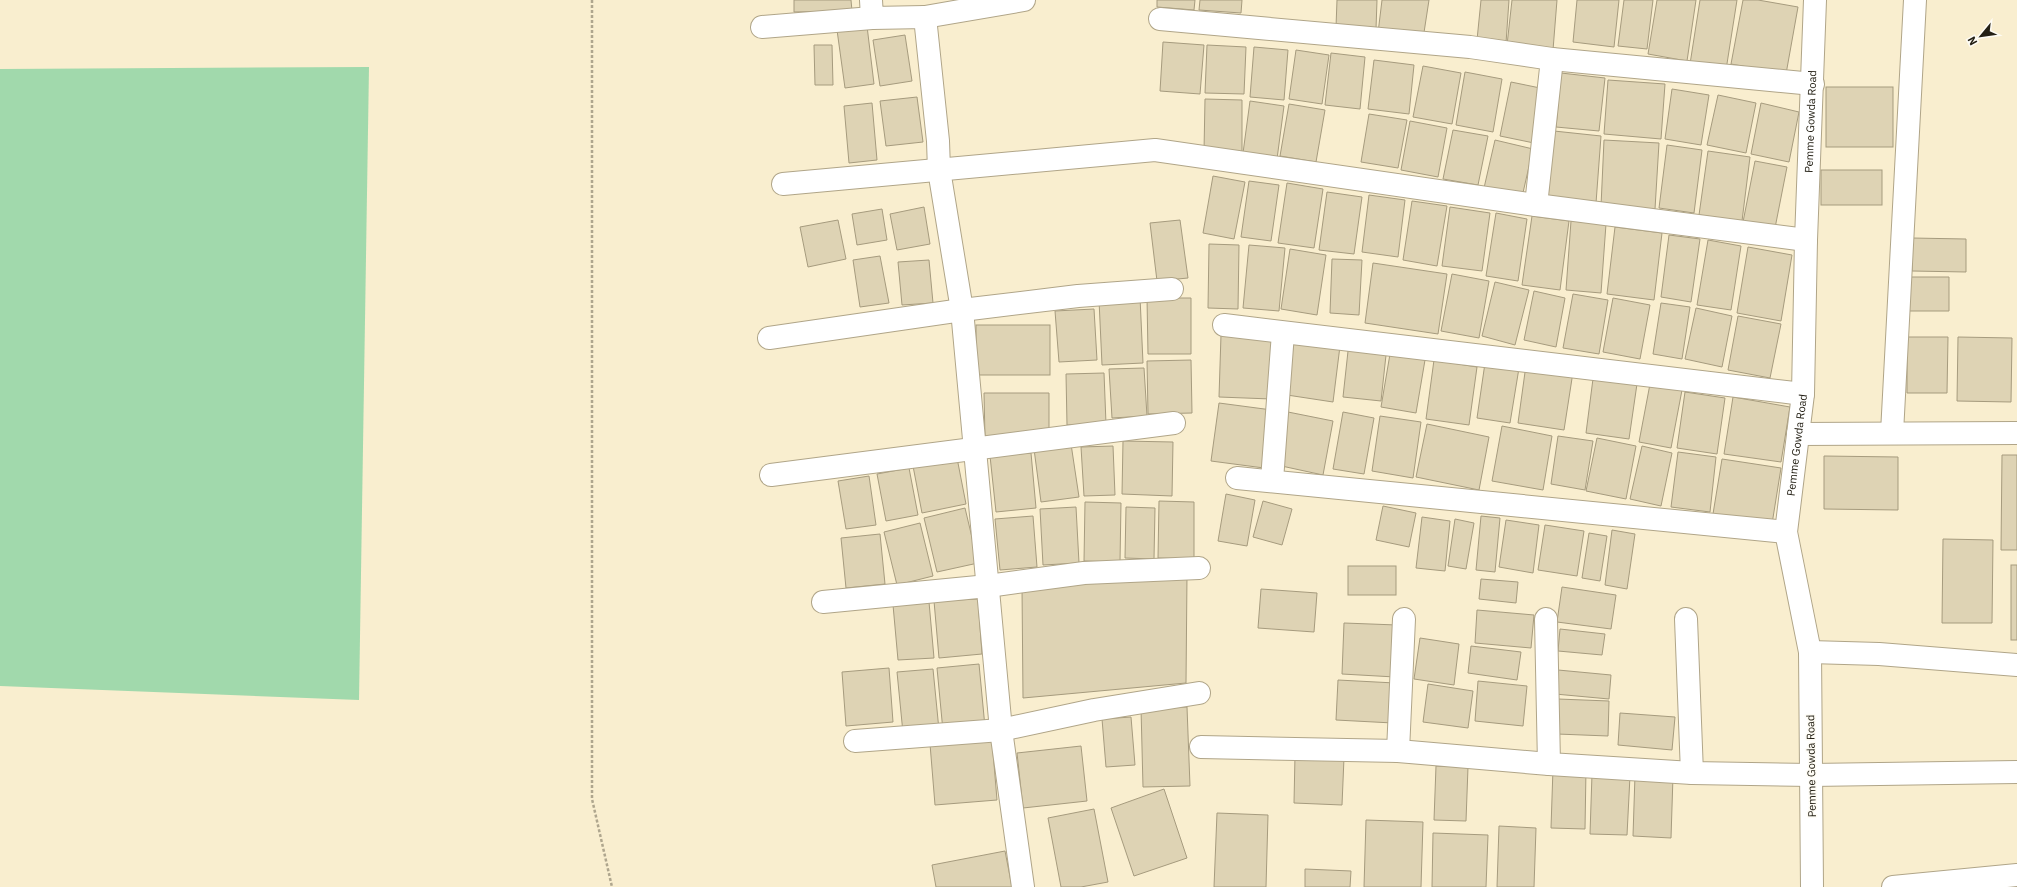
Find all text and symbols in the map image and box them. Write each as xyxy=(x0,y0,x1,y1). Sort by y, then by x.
north arrow xyxy=(1961,16,2001,56)
text: N xyxy=(1964,34,1980,48)
street label: Pemme Gowda Road xyxy=(1802,70,1819,173)
street label: Pemme Gowda Road xyxy=(1783,393,1810,497)
street label: Pemme Gowda Road xyxy=(1803,715,1819,817)

